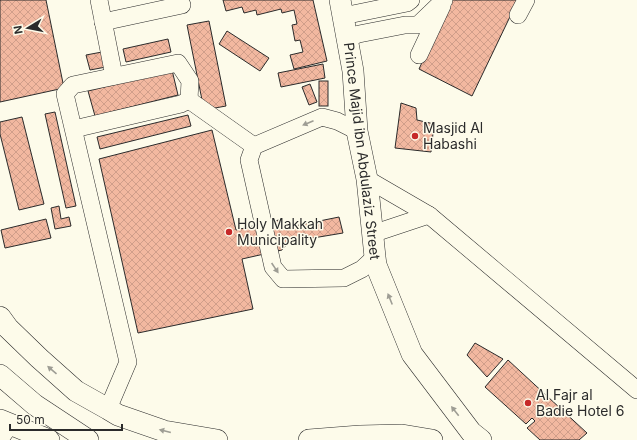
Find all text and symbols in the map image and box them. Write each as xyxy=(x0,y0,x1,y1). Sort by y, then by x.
north arrow xyxy=(8,8,48,48)
text: N xyxy=(11,24,26,35)
street label: Prince Majid ibn Abdulaziz Street xyxy=(341,41,384,261)
place label: Masjid Al Habashi xyxy=(423,119,483,152)
one-way arrow xyxy=(303,120,314,126)
marker: Masjid Al Habashi xyxy=(410,131,420,141)
place label: Holy Makkah Municipality xyxy=(237,215,323,248)
marker: Holy Makkah Municipality xyxy=(224,227,234,237)
one-way arrow xyxy=(272,263,279,274)
one-way arrow xyxy=(387,293,393,305)
one-way arrow xyxy=(47,365,57,375)
place label: Al Fajr al Badie Hotel 6 xyxy=(536,386,625,419)
marker: Al Fajr al Badie Hotel 6 xyxy=(523,398,533,408)
one-way arrow xyxy=(451,405,459,416)
scale bar xyxy=(10,406,122,432)
text: 50 m xyxy=(16,412,45,427)
one-way arrow xyxy=(159,427,172,433)

